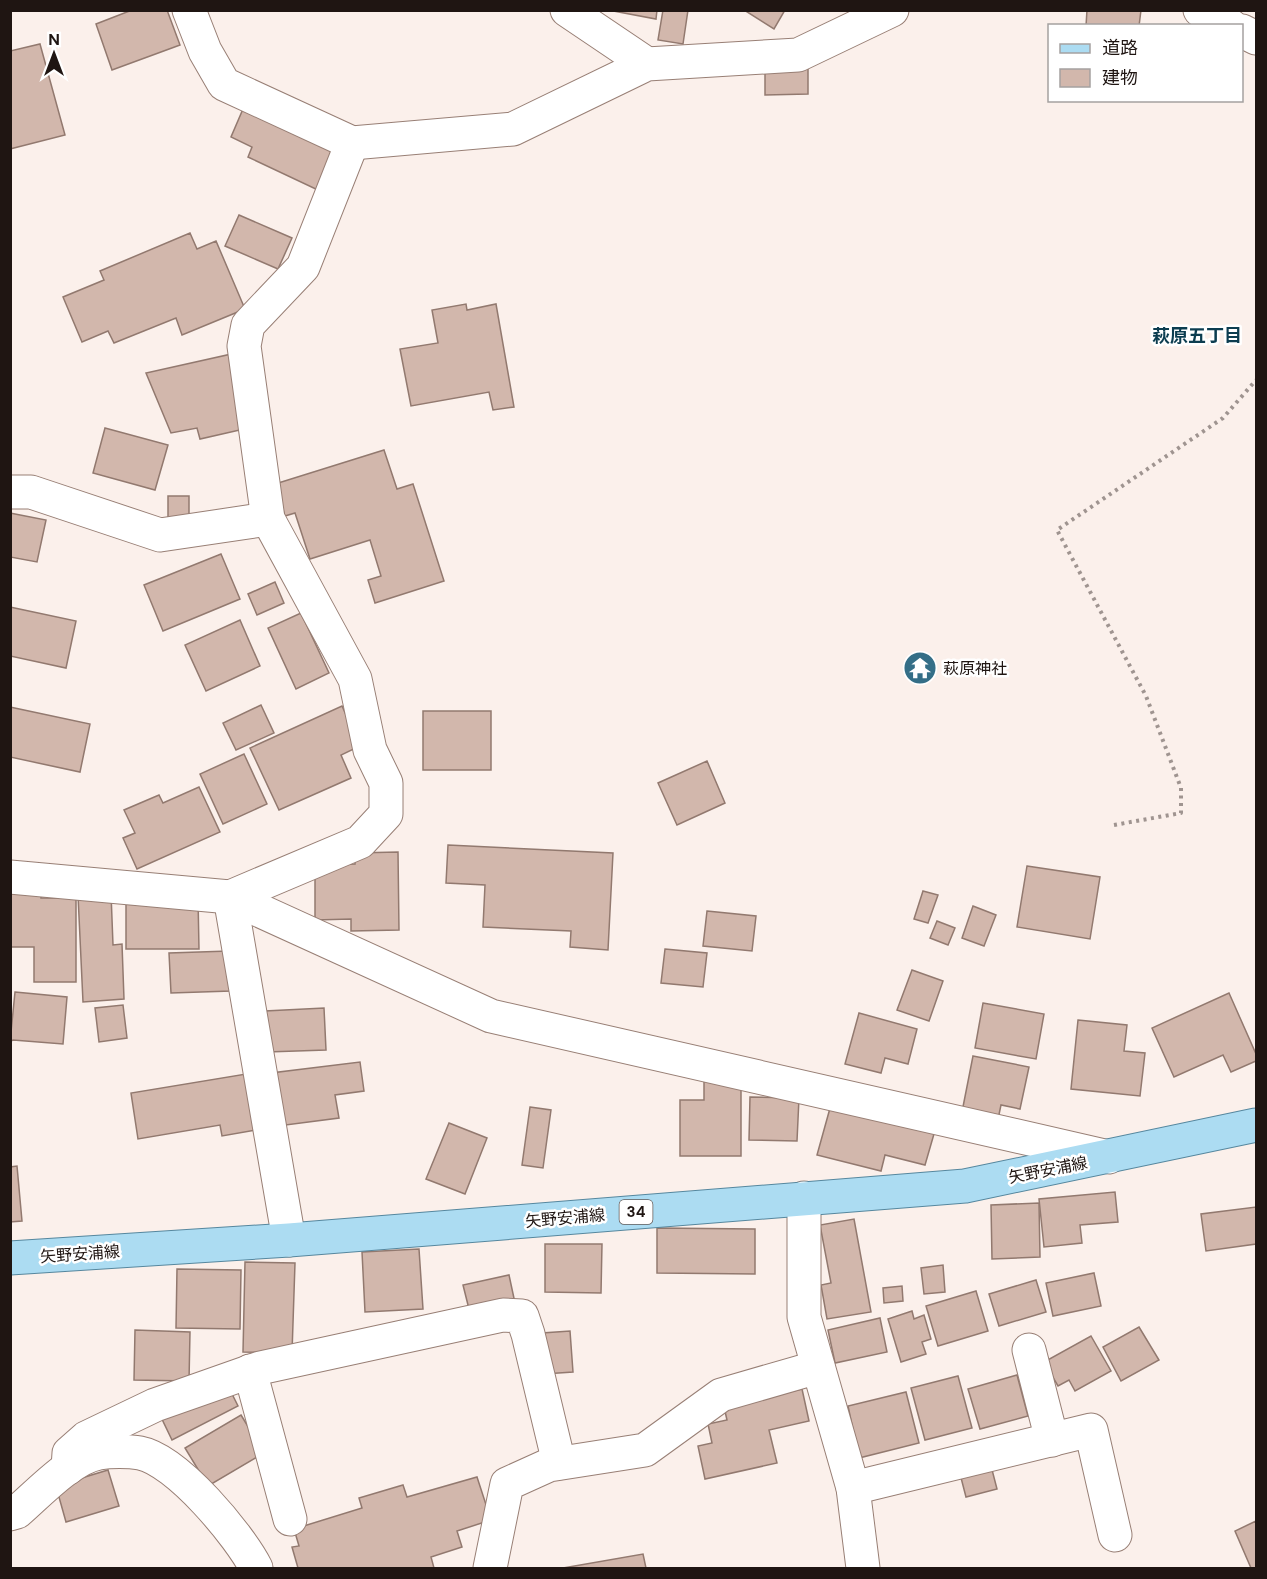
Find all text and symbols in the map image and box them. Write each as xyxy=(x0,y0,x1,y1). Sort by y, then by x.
north arrow xyxy=(24,24,84,84)
legend xyxy=(1048,24,1243,102)
text: N xyxy=(48,29,60,50)
text: 道路 xyxy=(1102,36,1138,60)
text: 建物 xyxy=(1102,66,1138,90)
district label: 萩原五丁目 xyxy=(1152,324,1242,348)
temple icon: 萩原神社 xyxy=(902,650,938,686)
place label: 萩原神社 xyxy=(943,658,1007,679)
street label: 矢野安浦線 xyxy=(1007,1152,1089,1188)
road number: 34 xyxy=(620,1200,652,1224)
street label: 矢野安浦線 xyxy=(524,1204,606,1232)
street label: 矢野安浦線 xyxy=(39,1241,121,1267)

